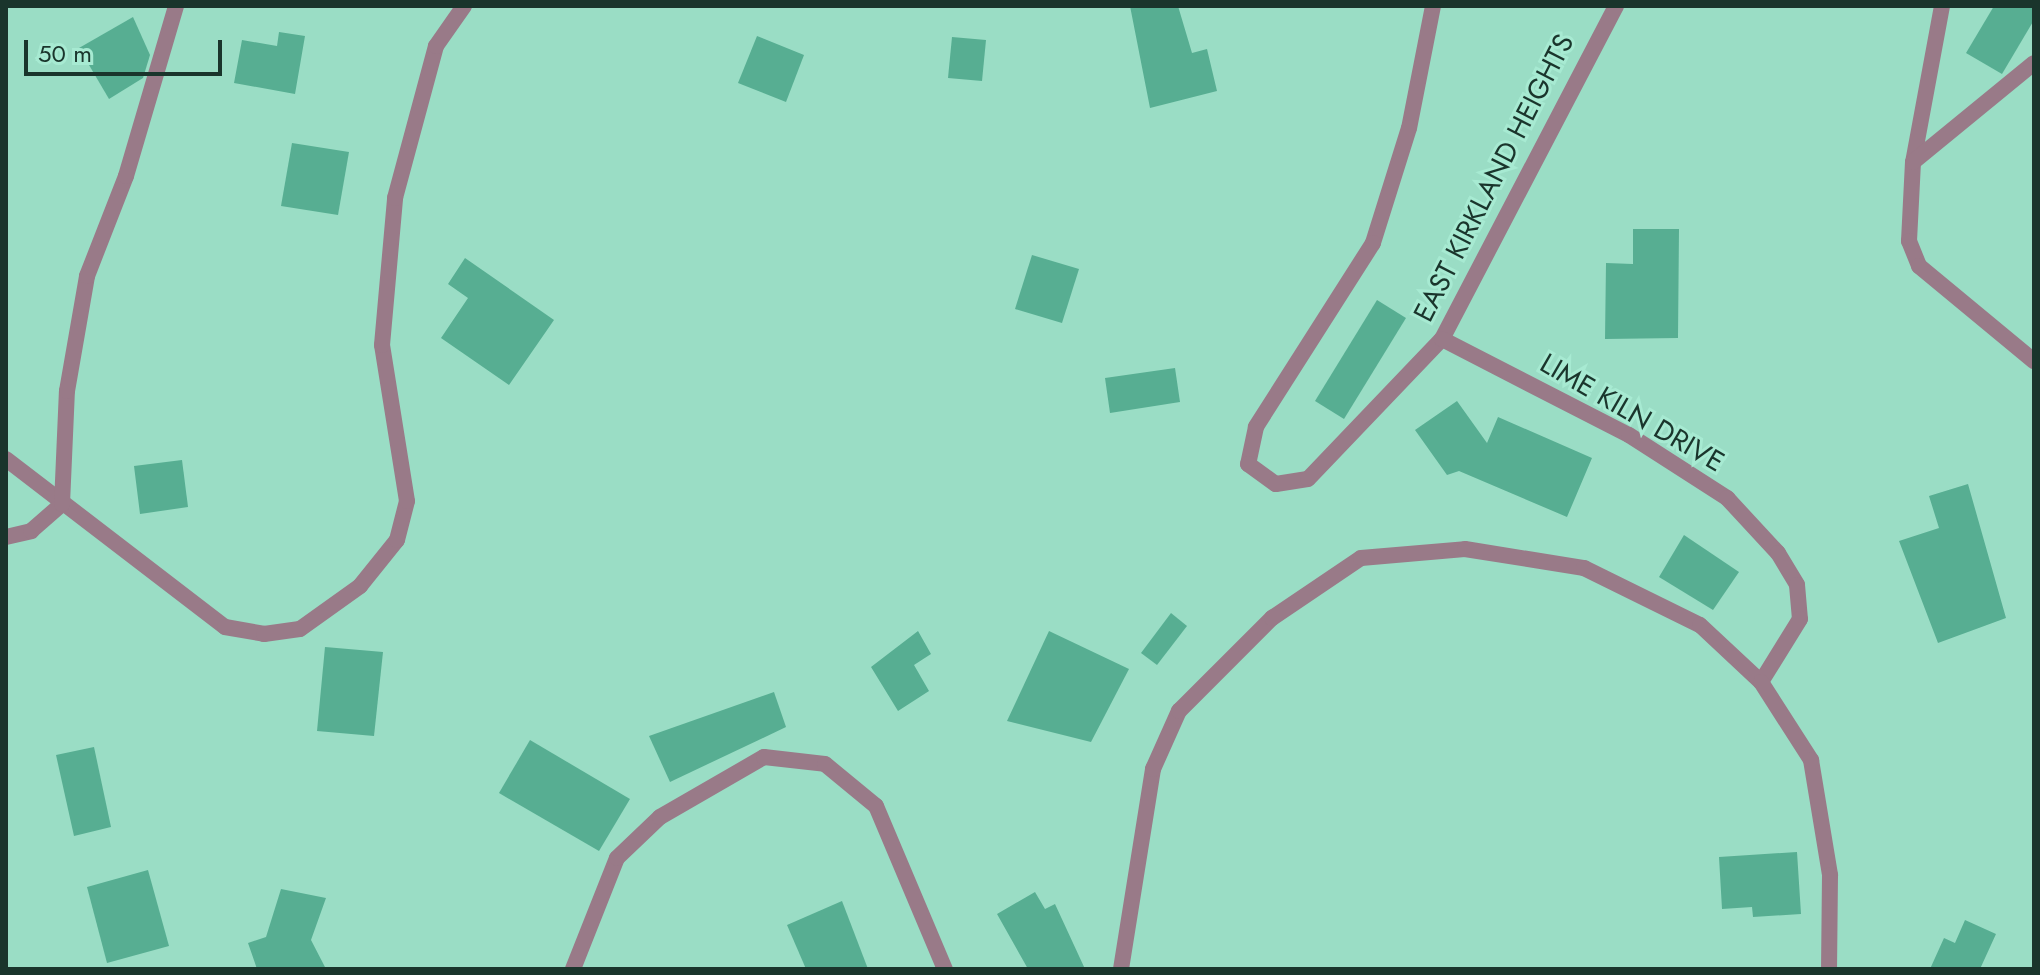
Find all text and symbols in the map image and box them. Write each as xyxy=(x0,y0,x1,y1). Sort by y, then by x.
scale bar xyxy=(28,24,226,74)
street label: EAST KIRKLAND HEIGHTS xyxy=(1407,29,1581,327)
text: 50 m xyxy=(38,36,92,71)
street label: LIME KILN DRIVE xyxy=(1534,347,1730,479)

